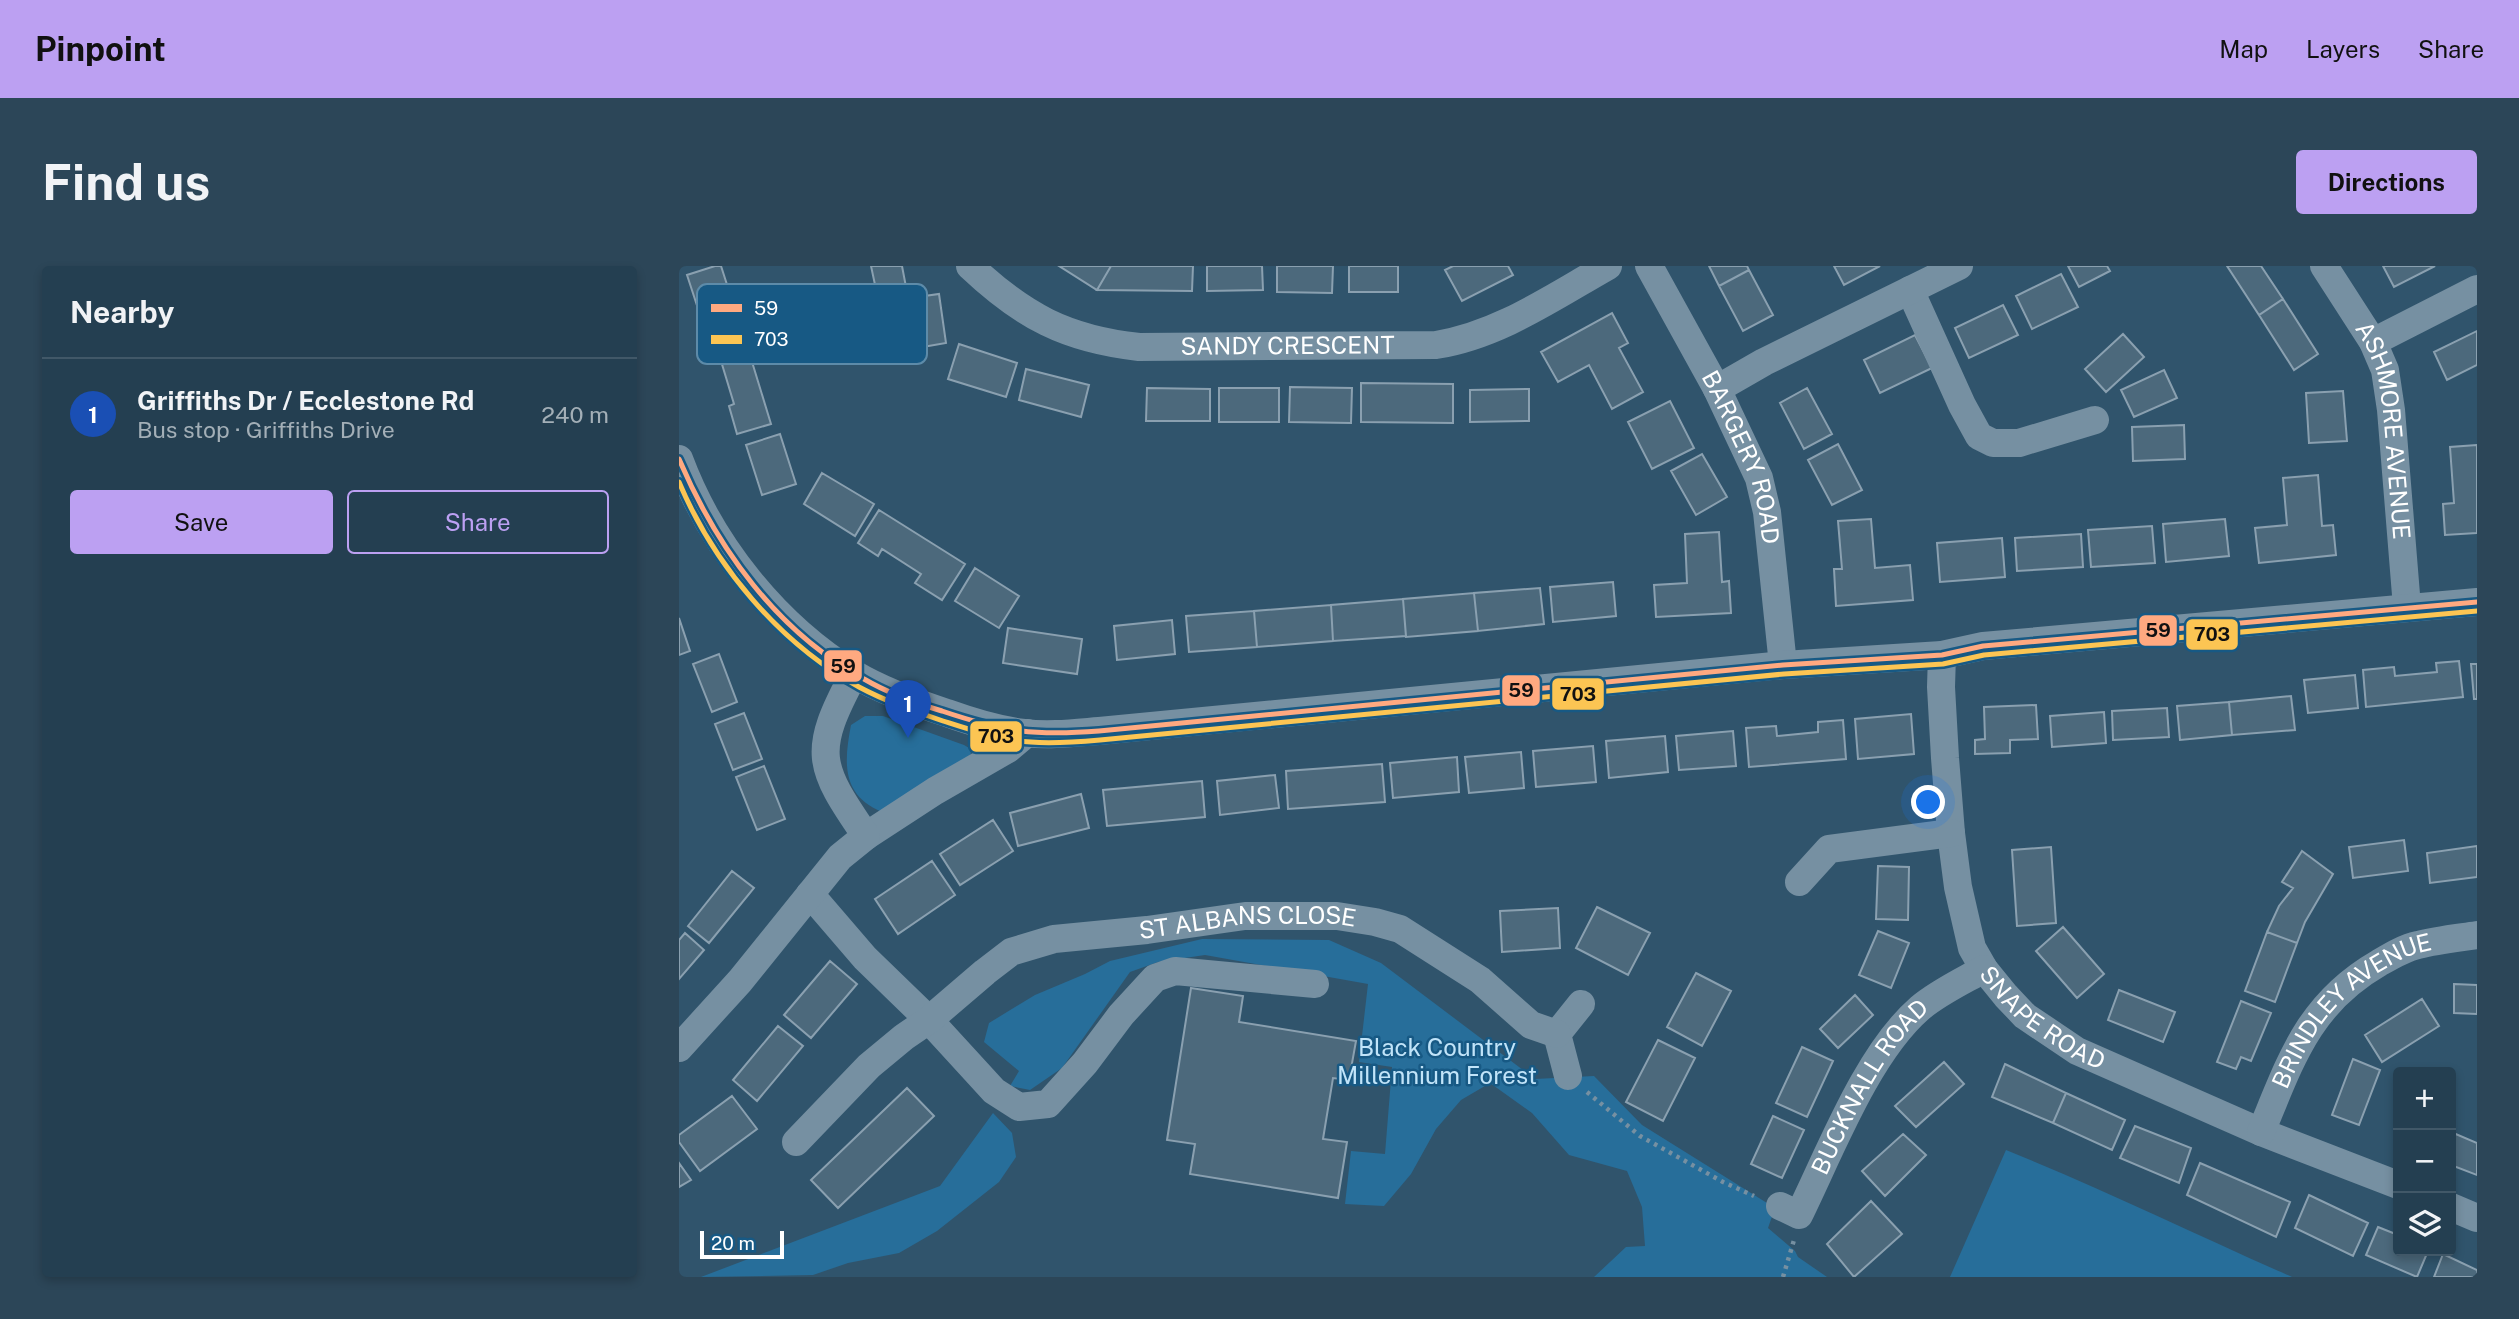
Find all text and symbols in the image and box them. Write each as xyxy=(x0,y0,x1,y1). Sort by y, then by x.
text: Pinpoint xyxy=(35,30,166,68)
text: Map xyxy=(2219,35,2268,63)
text: Layers xyxy=(2306,35,2380,63)
text: Share xyxy=(2418,35,2484,63)
button: Directions xyxy=(2296,150,2477,214)
text: Find us xyxy=(42,153,210,211)
legend xyxy=(697,284,927,364)
text: Nearby xyxy=(70,294,174,330)
text: 59 xyxy=(754,297,778,319)
street label: ASHMORE AVENUE xyxy=(2350,316,2416,540)
text: 703 xyxy=(754,328,789,350)
street label: SANDY CRESCENT xyxy=(1180,330,1395,360)
street label: BARGERY ROAD xyxy=(1697,365,1785,545)
text: Griffiths Dr / Ecclestone Rd xyxy=(137,385,474,416)
text: 1 xyxy=(88,401,98,428)
text: 240 m xyxy=(541,401,609,428)
text: Bus stop · Griffiths Drive xyxy=(137,416,395,443)
button: Save xyxy=(70,490,333,554)
button: Share xyxy=(347,490,609,554)
line badge: 59 xyxy=(2138,614,2178,647)
line badge: 703 xyxy=(2185,618,2239,651)
text: 59 xyxy=(2145,619,2171,641)
text: 703 xyxy=(2194,623,2230,645)
line badge: 59 xyxy=(823,649,863,683)
text: 59 xyxy=(830,655,856,677)
line badge: 59 xyxy=(1501,674,1541,707)
line badge: 703 xyxy=(1551,677,1605,711)
text: 59 xyxy=(1508,679,1534,701)
pin: 1 xyxy=(885,680,931,738)
text: 703 xyxy=(1560,683,1596,705)
line badge: 703 xyxy=(969,720,1023,753)
text: 703 xyxy=(978,725,1014,747)
your location xyxy=(1911,785,1945,819)
street label: ST ALBANS CLOSE xyxy=(1138,901,1358,944)
street label: BRINDLEY AVENUE xyxy=(2266,927,2434,1092)
street label: SNAPE ROAD xyxy=(1974,960,2110,1075)
street label: BUCKNALL ROAD xyxy=(1805,993,1933,1178)
park label: Black Country Millennium Forest xyxy=(1337,1033,1537,1089)
map controls xyxy=(2393,1067,2456,1256)
button: + xyxy=(2393,1067,2456,1130)
button: − xyxy=(2393,1130,2456,1193)
button: layers xyxy=(2393,1193,2456,1256)
scale bar xyxy=(700,1228,784,1260)
text: 20 m xyxy=(711,1232,755,1254)

